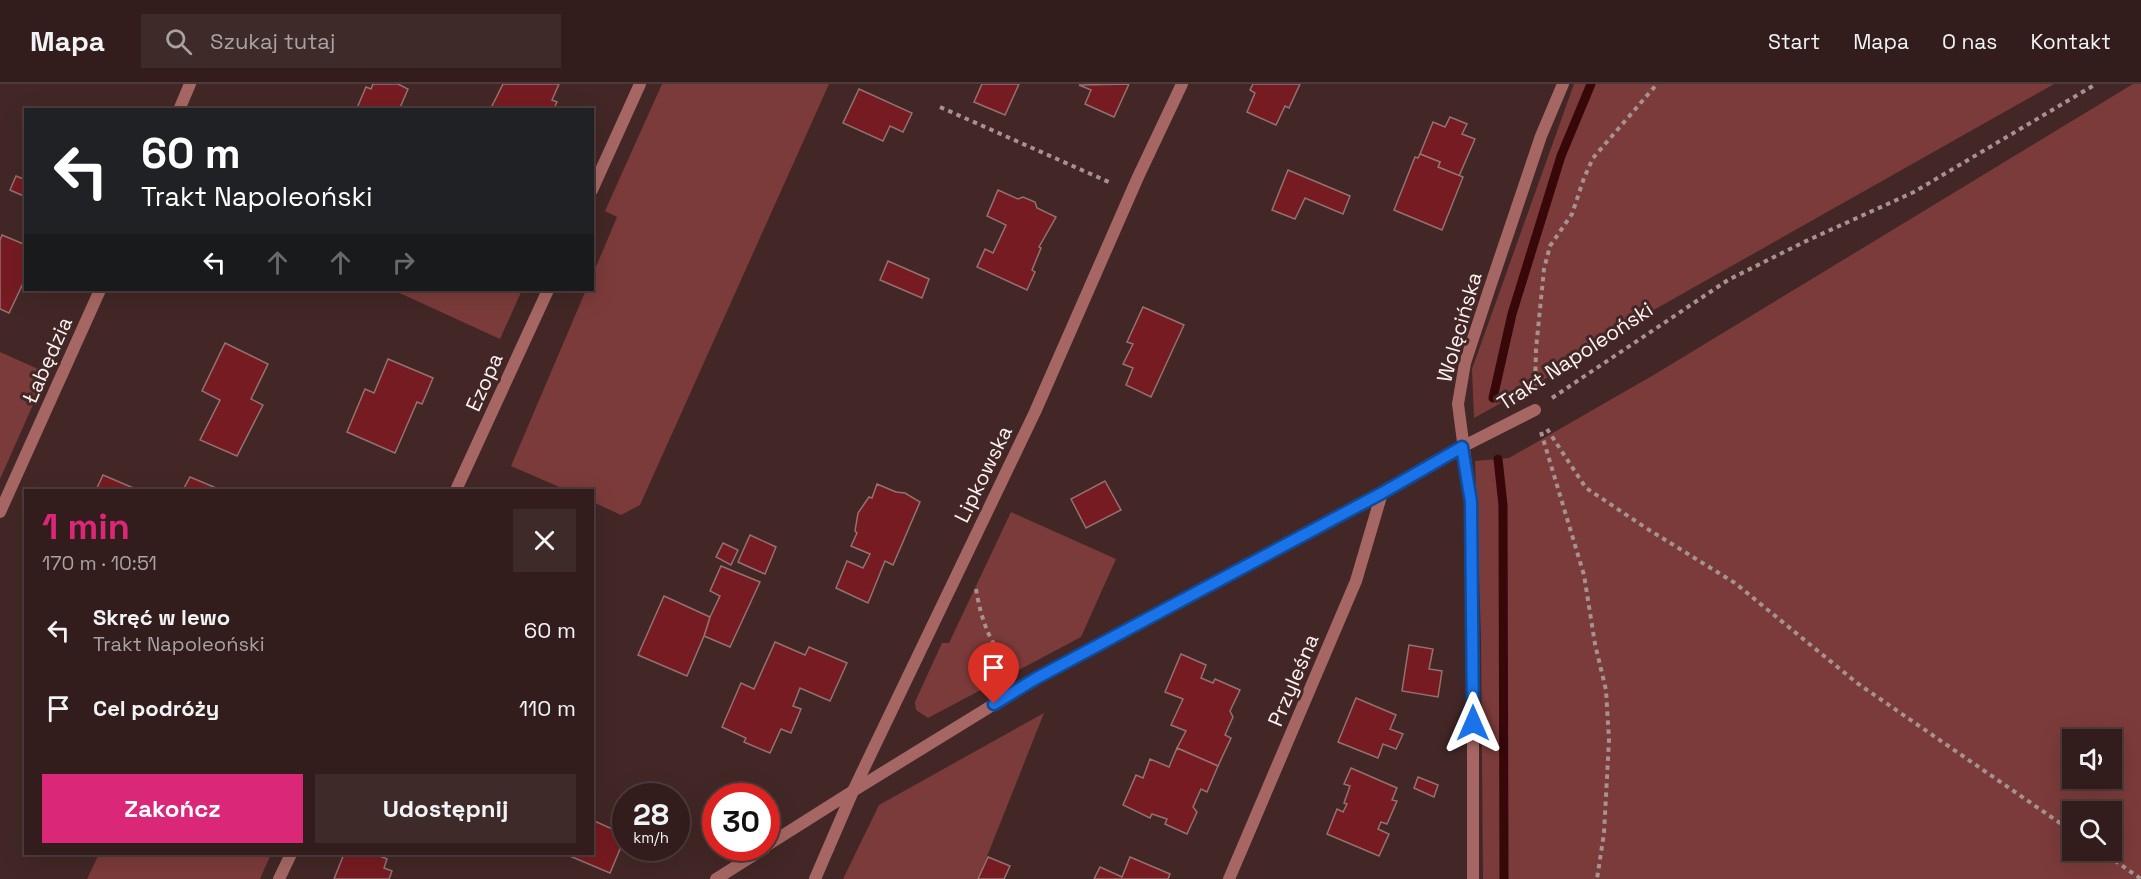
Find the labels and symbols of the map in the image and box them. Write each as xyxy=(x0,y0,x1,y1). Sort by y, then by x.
street label: Wolęcińska xyxy=(1430,269,1488,385)
street label: Trakt Napoleoński xyxy=(1492,296,1658,416)
street label: Łabędzia xyxy=(16,312,78,408)
street label: Ezopa xyxy=(459,349,509,415)
street label: Lipkowska xyxy=(948,421,1018,527)
street label: Przyleśna xyxy=(1261,630,1325,730)
pin xyxy=(968,642,1019,704)
position arrow xyxy=(1441,691,1505,755)
speed limit sign: 30 xyxy=(702,783,780,861)

